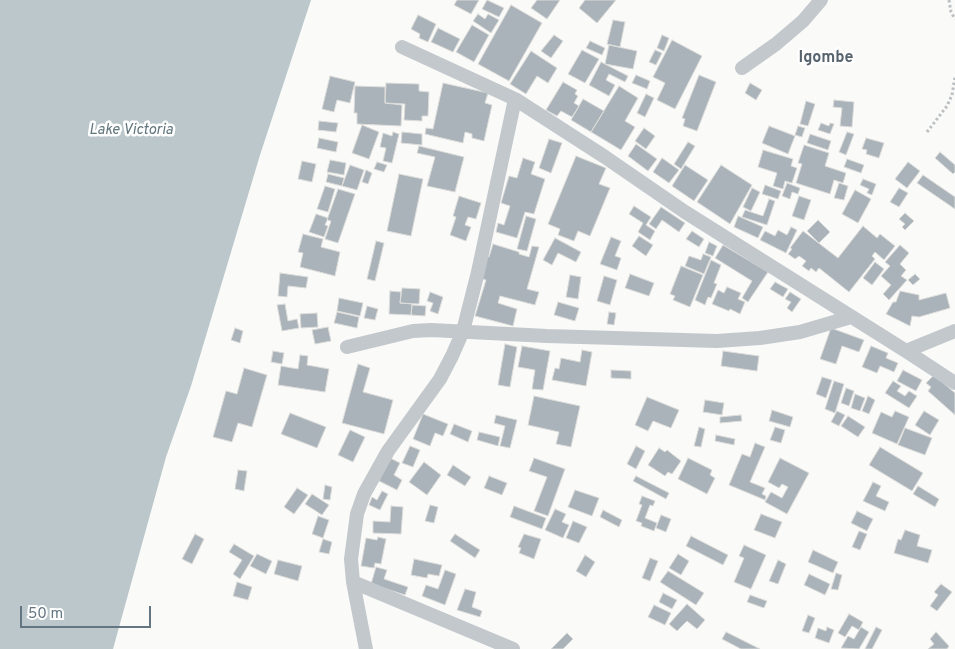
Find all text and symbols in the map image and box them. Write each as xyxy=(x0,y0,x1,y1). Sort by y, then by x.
district label: Igombe xyxy=(799,49,853,69)
water label: Lake Victoria xyxy=(89,122,173,140)
scale bar xyxy=(22,596,154,628)
text: 50 m xyxy=(28,605,63,624)

